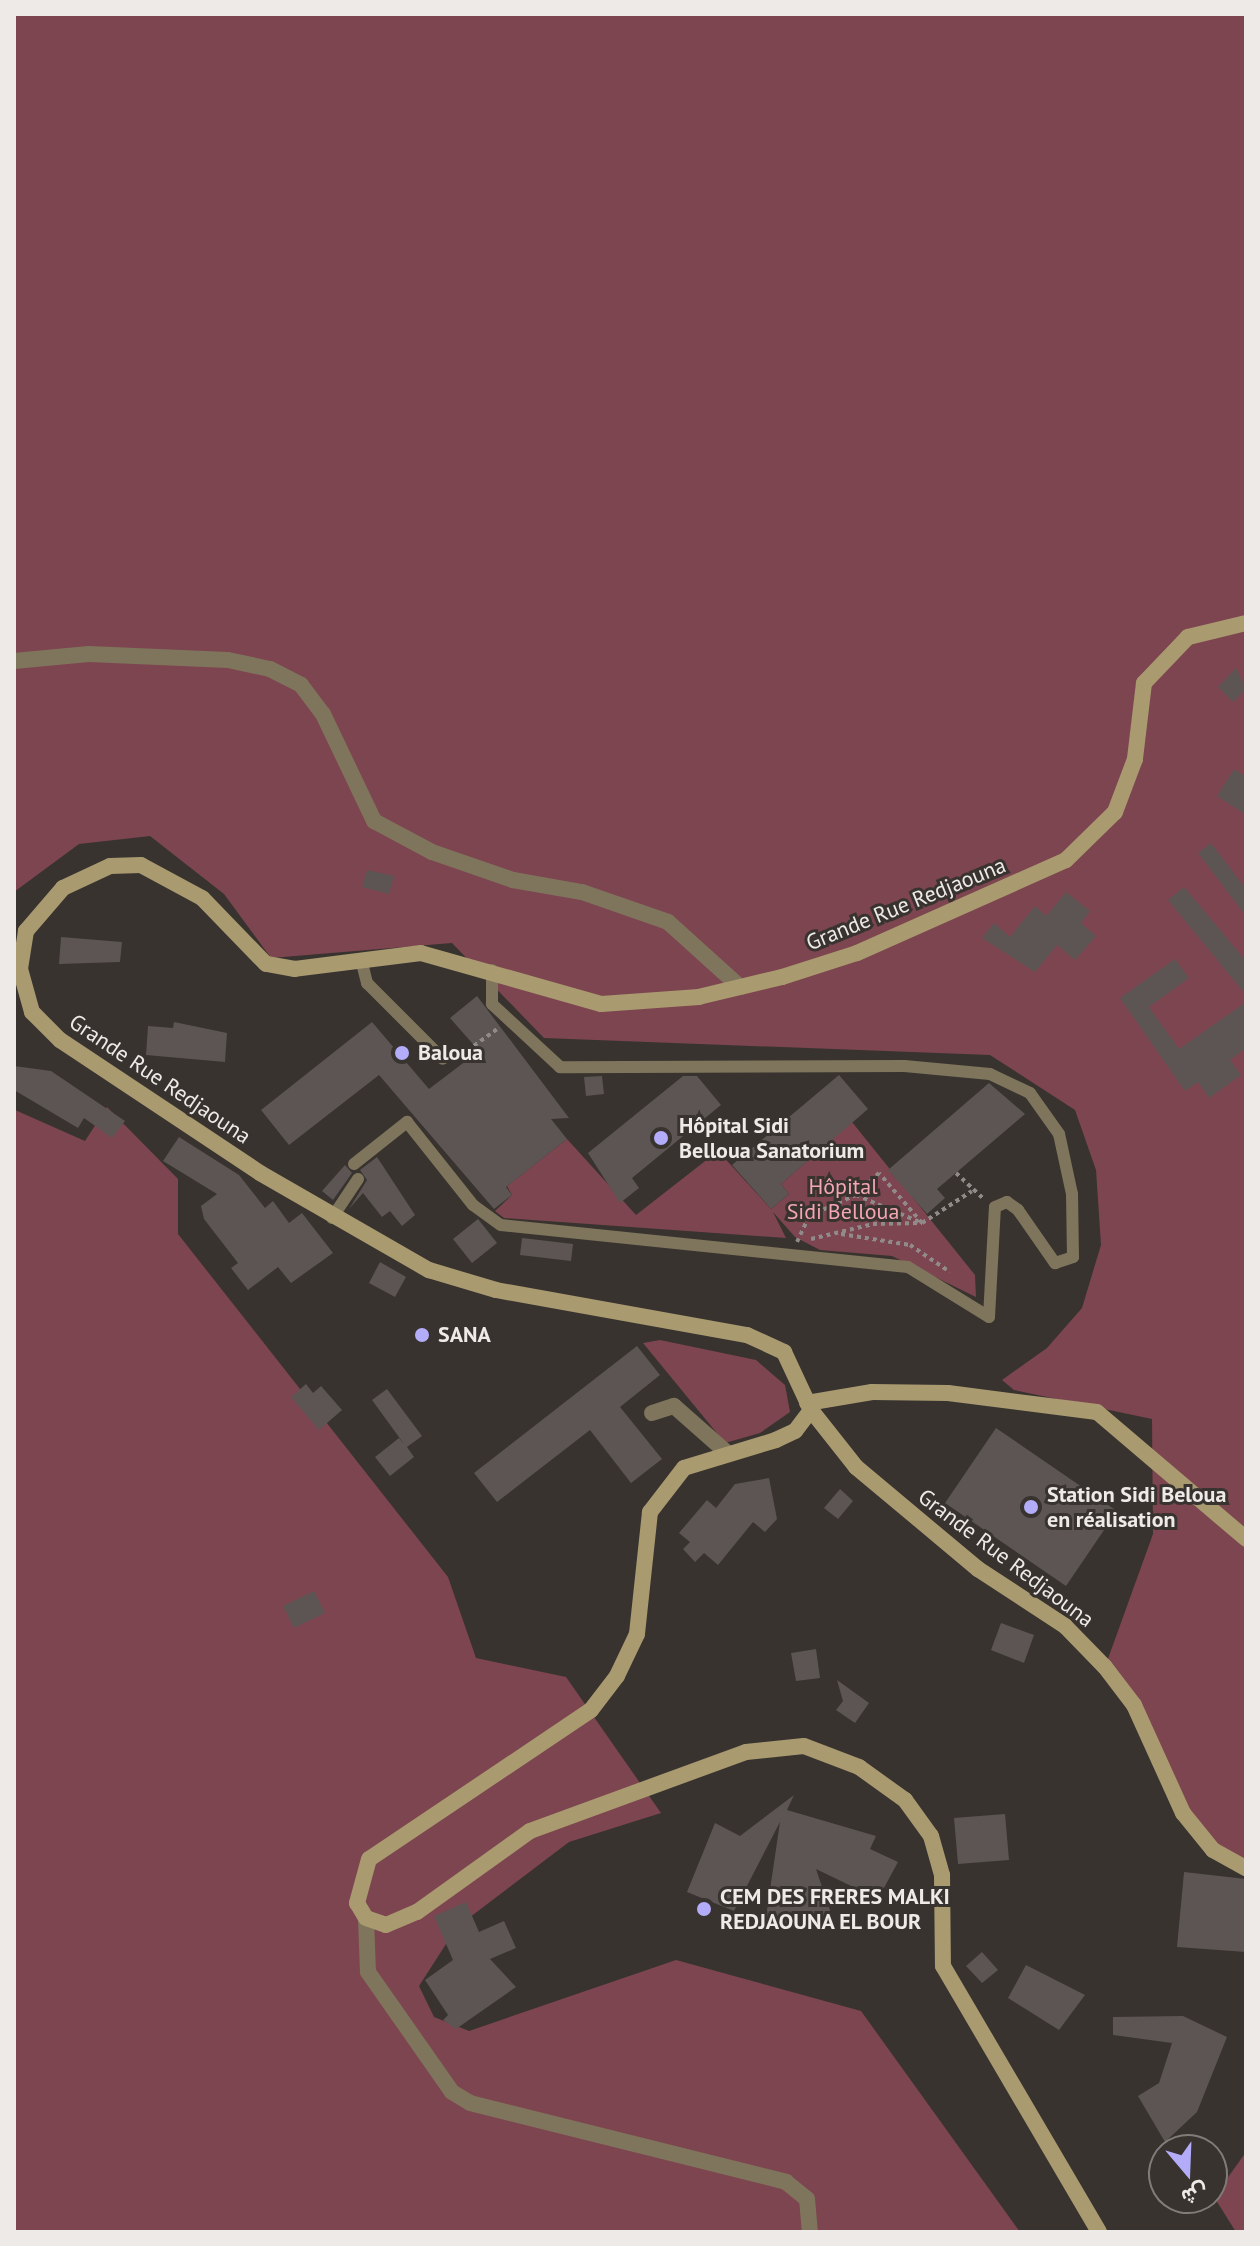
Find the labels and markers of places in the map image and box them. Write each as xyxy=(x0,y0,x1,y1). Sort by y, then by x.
place label: Baloua xyxy=(418,1040,483,1066)
marker: Baloua xyxy=(393,1044,411,1062)
place label: Hôpital Sidi Belloua Sanatorium xyxy=(679,1112,864,1164)
marker: Hôpital Sidi Belloua Sanatorium xyxy=(650,1127,672,1149)
place label: SANA xyxy=(438,1322,491,1348)
marker: SANA xyxy=(413,1326,431,1344)
place label: Station Sidi Beloua en réalisation xyxy=(1047,1481,1226,1532)
marker: Station Sidi Beloua en réalisation xyxy=(1022,1498,1040,1516)
place label: CEM DES FRERES MALKI REDJAOUNA EL BOUR xyxy=(720,1883,950,1934)
marker: CEM DES FRERES MALKI REDJAOUNA EL BOUR xyxy=(695,1900,713,1918)

